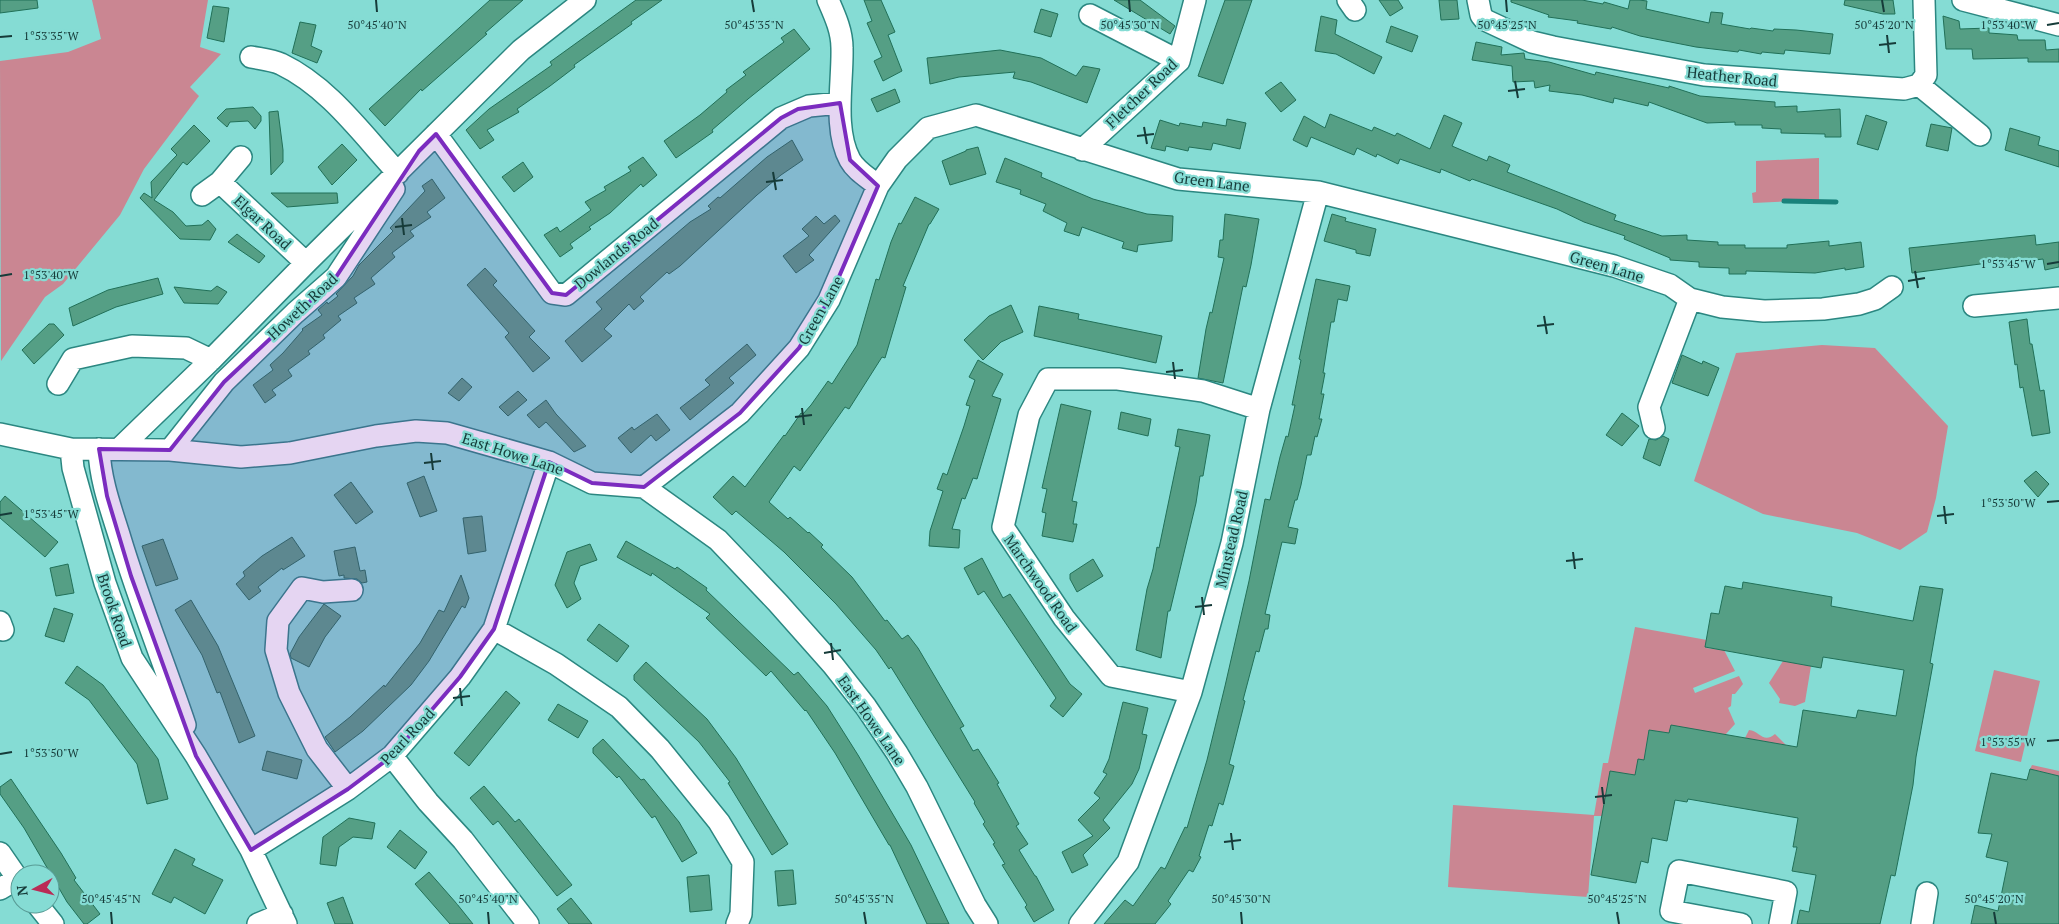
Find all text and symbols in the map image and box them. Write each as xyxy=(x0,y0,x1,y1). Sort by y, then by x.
text: 50°45'40"N xyxy=(347,17,407,32)
text: 50°45'35"N xyxy=(724,17,784,32)
text: 50°45'30"N xyxy=(1100,17,1160,32)
text: 50°45'25"N xyxy=(1477,17,1537,32)
text: 50°45'20"N xyxy=(1854,17,1914,32)
text: 1°53'40"W xyxy=(1980,17,2037,32)
text: 1°53'35"W xyxy=(23,28,80,43)
street label: Fletcher Road xyxy=(1101,54,1181,132)
street label: Heather Road xyxy=(1686,61,1778,91)
street label: Green Lane xyxy=(1173,166,1251,196)
street label: Elgar Road xyxy=(230,190,296,254)
street label: Dowlands Road xyxy=(570,213,662,293)
street label: Green Lane xyxy=(1568,246,1646,286)
text: 1°53'45"W xyxy=(1980,256,2037,271)
text: 1°53'40"W xyxy=(23,267,80,282)
street label: Howeth Road xyxy=(263,268,341,344)
street label: Green Lane xyxy=(793,272,847,348)
street label: East Howe Lane xyxy=(460,427,566,479)
street label: Minstead Road xyxy=(1210,488,1252,590)
text: 1°53'50"W xyxy=(1980,495,2037,510)
text: 1°53'45"W xyxy=(23,506,80,521)
street label: Marchwood Road xyxy=(1000,530,1082,636)
street label: Brook Road xyxy=(93,571,137,649)
street label: East Howe Lane xyxy=(834,671,910,769)
street label: Pearl Road xyxy=(375,703,439,769)
text: 1°53'55"W xyxy=(1980,734,2037,749)
text: 1°53'50"W xyxy=(23,745,80,760)
north arrow xyxy=(10,864,60,914)
text: N xyxy=(11,884,32,897)
text: 50°45'45"N xyxy=(81,891,141,906)
text: 50°45'40"N xyxy=(458,891,518,906)
text: 50°45'35"N xyxy=(834,891,894,906)
text: 50°45'30"N xyxy=(1211,891,1271,906)
text: 50°45'25"N xyxy=(1587,891,1647,906)
text: 50°45'20"N xyxy=(1964,891,2024,906)

